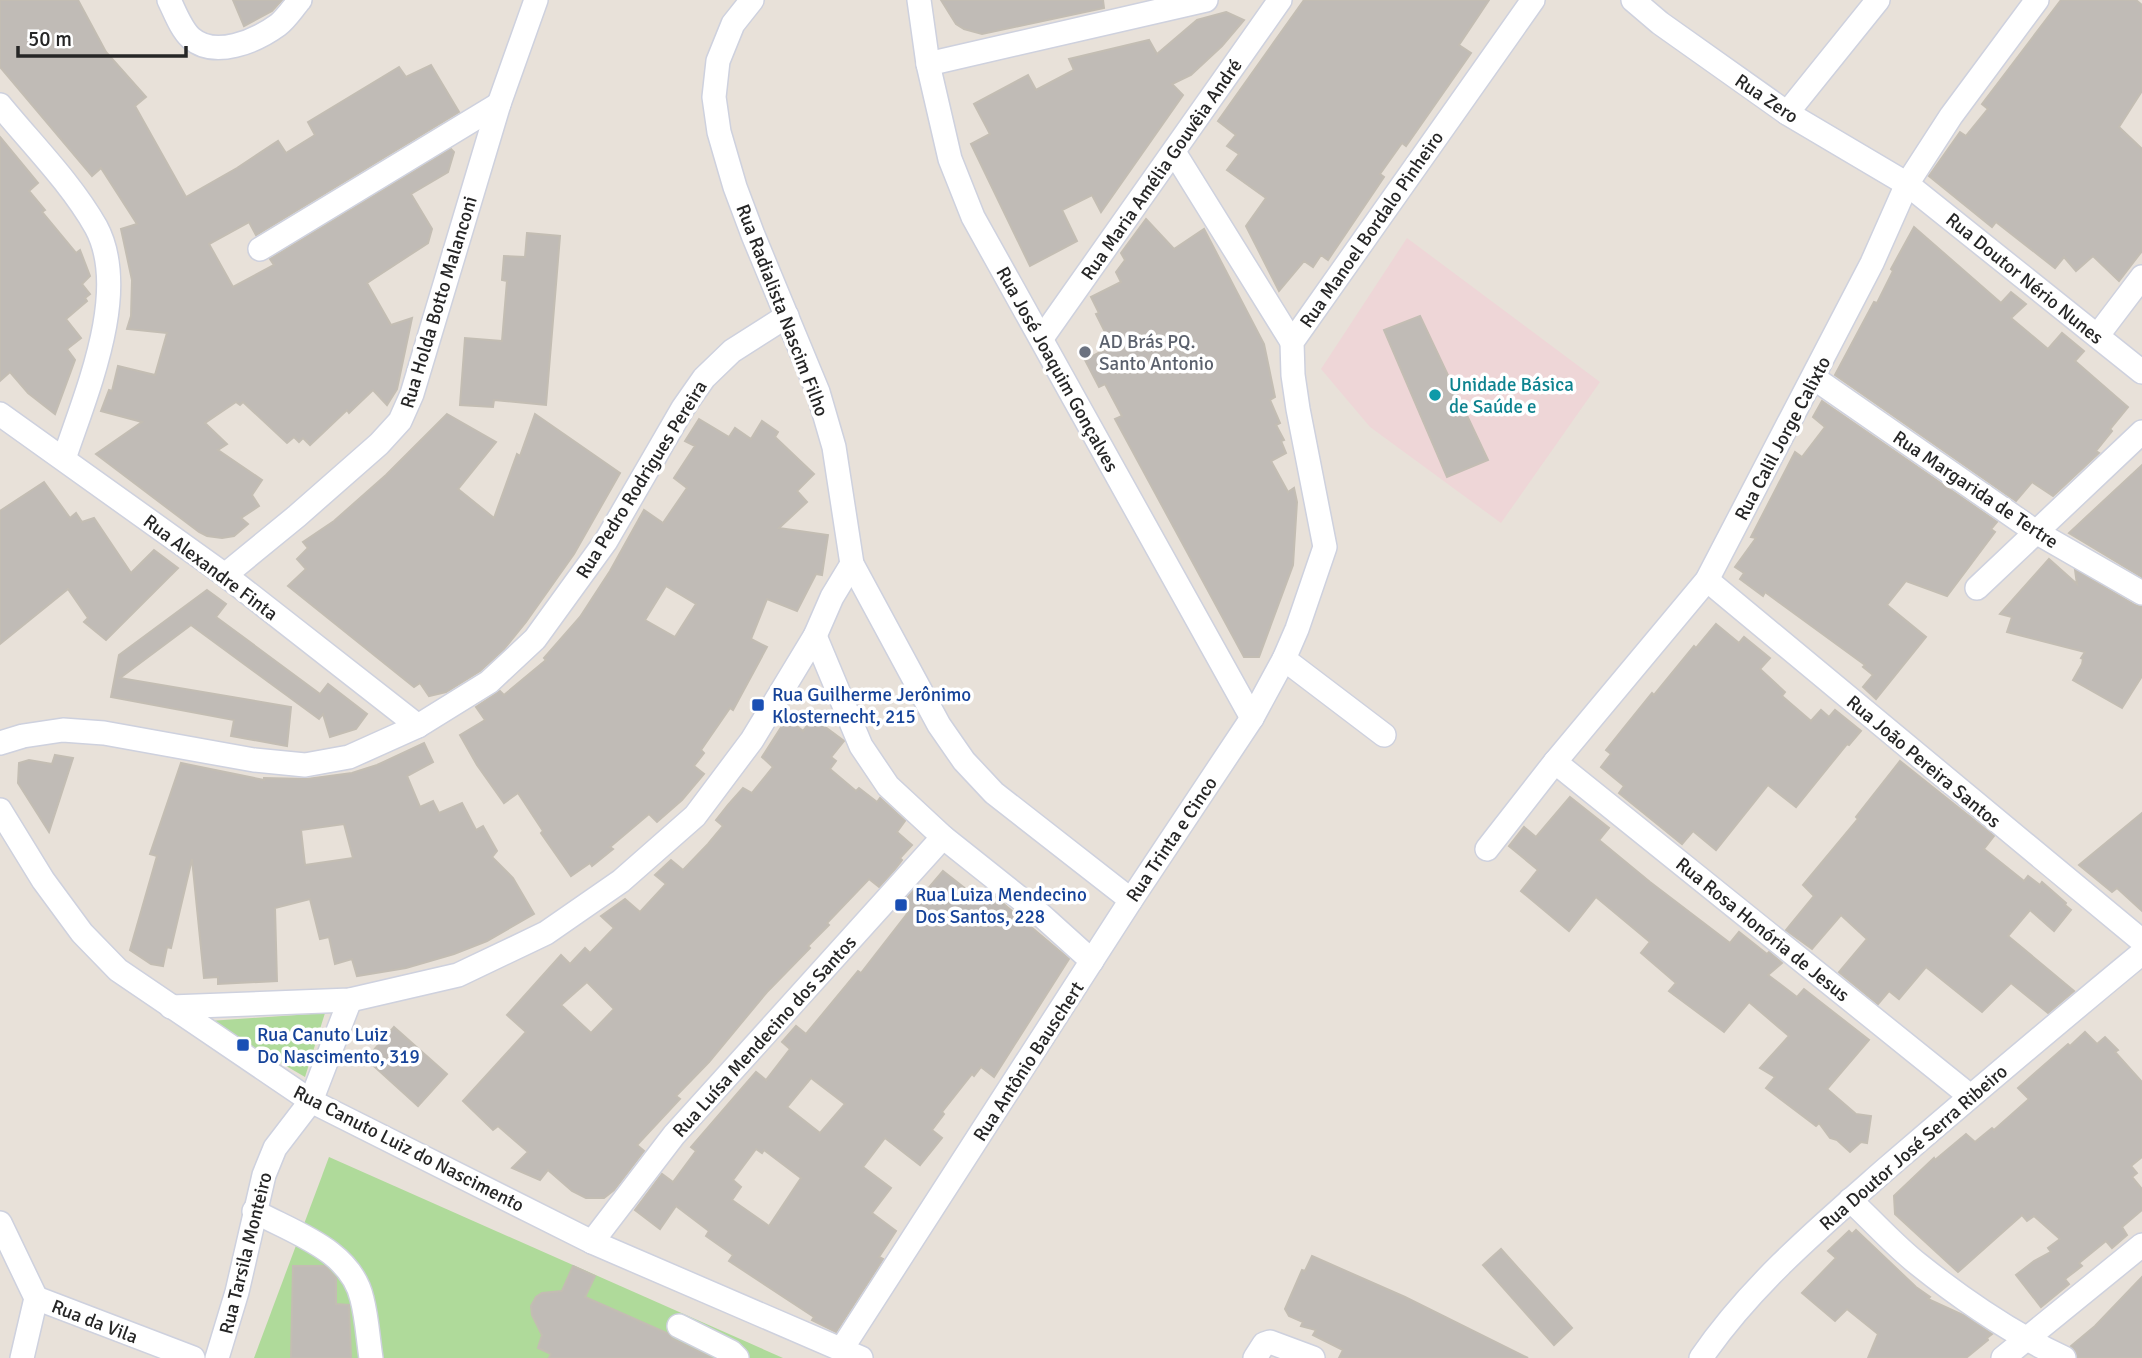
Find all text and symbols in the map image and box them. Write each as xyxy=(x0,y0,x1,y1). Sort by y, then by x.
scale bar xyxy=(18,14,186,58)
text: 50 m xyxy=(28,26,72,52)
street label: Rua Maria Amélia Gouvêia André xyxy=(1076,54,1248,285)
street label: Rua Zero xyxy=(1730,69,1803,129)
street label: Rua Manoel Bordalo Pinheiro xyxy=(1295,126,1449,333)
street label: Rua Holda Botto Malanconi xyxy=(395,193,483,411)
street label: Rua Radialista Nascim Filho xyxy=(730,201,834,420)
street label: Rua Doutor Nério Nunes xyxy=(1941,208,2108,350)
street label: Rua José Joaquim Gonçalves xyxy=(991,263,1124,476)
place label: AD Brás PQ. Santo Antonio xyxy=(1099,330,1214,376)
marker: AD Brás PQ. Santo Antonio xyxy=(1077,344,1093,360)
street label: Rua Calil Jorge Calixto xyxy=(1730,352,1836,525)
place label: Unidade Básica de Saúde e xyxy=(1449,373,1574,419)
street label: Rua Pedro Rodrigues Pereira xyxy=(571,376,713,583)
marker: Unidade Básica de Saúde e xyxy=(1427,387,1443,403)
street label: Rua Margarida de Tertre xyxy=(1888,426,2063,554)
street label: Rua Alexandre Finta xyxy=(138,509,282,626)
place label: Rua Guilherme Jerônimo Klosternecht, 215 xyxy=(772,683,971,729)
street label: Rua João Pereira Santos xyxy=(1841,690,2005,833)
marker: Rua Guilherme Jerônimo Klosternecht, 215 xyxy=(750,697,766,713)
street label: Rua Trinta e Cinco xyxy=(1121,772,1223,907)
street label: Rua Rosa Honória de Jesus xyxy=(1671,852,1854,1007)
place label: Rua Luiza Mendecino Dos Santos, 228 xyxy=(915,883,1087,929)
marker: Rua Luiza Mendecino Dos Santos, 228 xyxy=(893,897,909,913)
street label: Rua Luísa Mendecino dos Santos xyxy=(668,931,862,1143)
street label: Rua Antônio Bauschert xyxy=(968,977,1090,1146)
place label: Rua Canuto Luiz Do Nascimento, 319 xyxy=(257,1023,420,1069)
marker: Rua Canuto Luiz Do Nascimento, 319 xyxy=(235,1037,251,1053)
street label: Rua Doutor José Serra Ribeiro xyxy=(1815,1060,2013,1236)
street label: Rua Canuto Luiz do Nascimento xyxy=(289,1080,528,1218)
street label: Rua Tarsila Monteiro xyxy=(214,1170,278,1337)
street label: Rua da Vila xyxy=(48,1295,141,1349)

